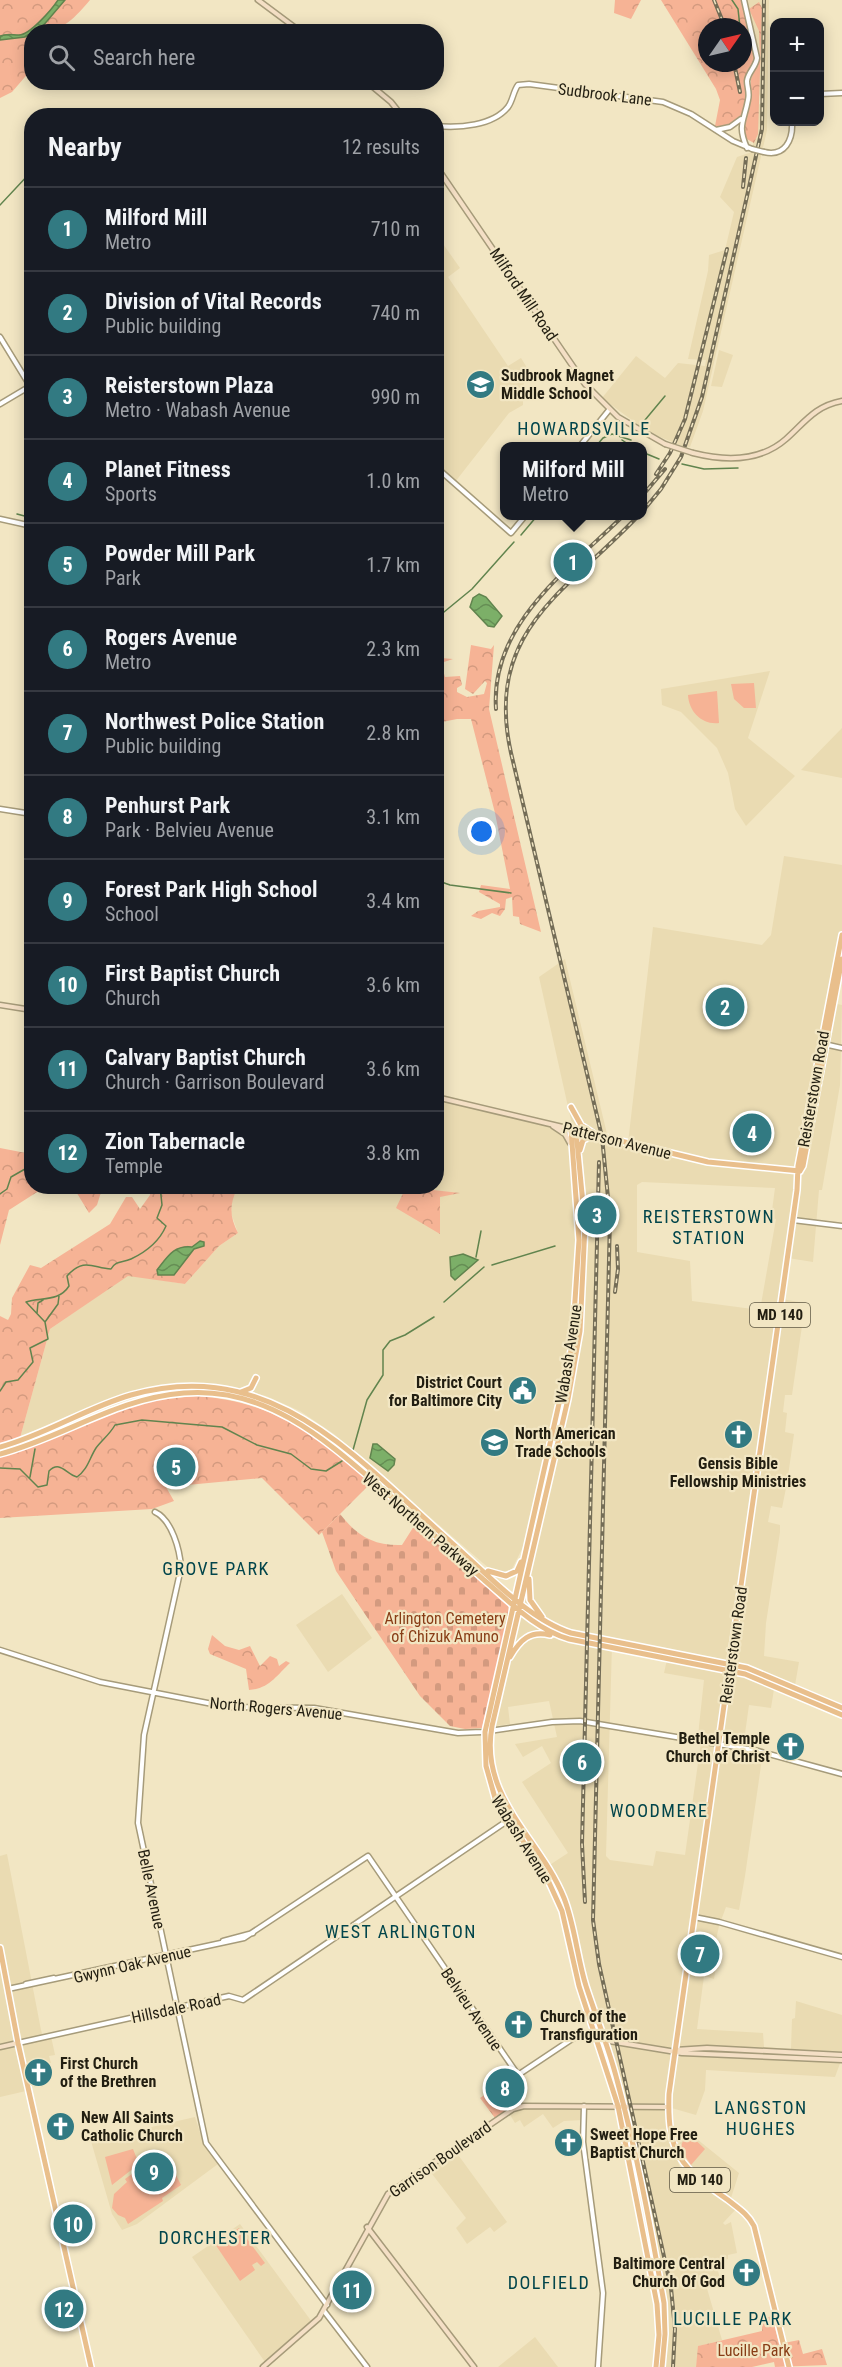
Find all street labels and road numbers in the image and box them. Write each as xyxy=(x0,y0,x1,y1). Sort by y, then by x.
street label: Sudbrook Lane xyxy=(557,79,653,110)
street label: Milford Mill Road xyxy=(486,244,562,344)
street label: Reisterstown Road xyxy=(794,1029,833,1149)
street label: Patterson Avenue xyxy=(561,1118,673,1163)
street label: Wabash Avenue xyxy=(551,1303,586,1405)
road number: MD 140 xyxy=(750,1303,810,1327)
street label: West Northern Parkway xyxy=(359,1469,483,1580)
street label: Reisterstown Road xyxy=(716,1585,751,1705)
street label: North Rogers Avenue xyxy=(209,1693,343,1724)
street label: Wabash Avenue xyxy=(487,1792,556,1887)
street label: Belle Avenue xyxy=(134,1848,169,1931)
street label: Gwynn Oak Avenue xyxy=(72,1942,193,1987)
street label: Belvieu Avenue xyxy=(437,1964,506,2054)
street label: Hillsdale Road xyxy=(130,1990,222,2027)
street label: Garrison Boulevard xyxy=(386,2117,495,2202)
road number: MD 140 xyxy=(670,2168,730,2192)

